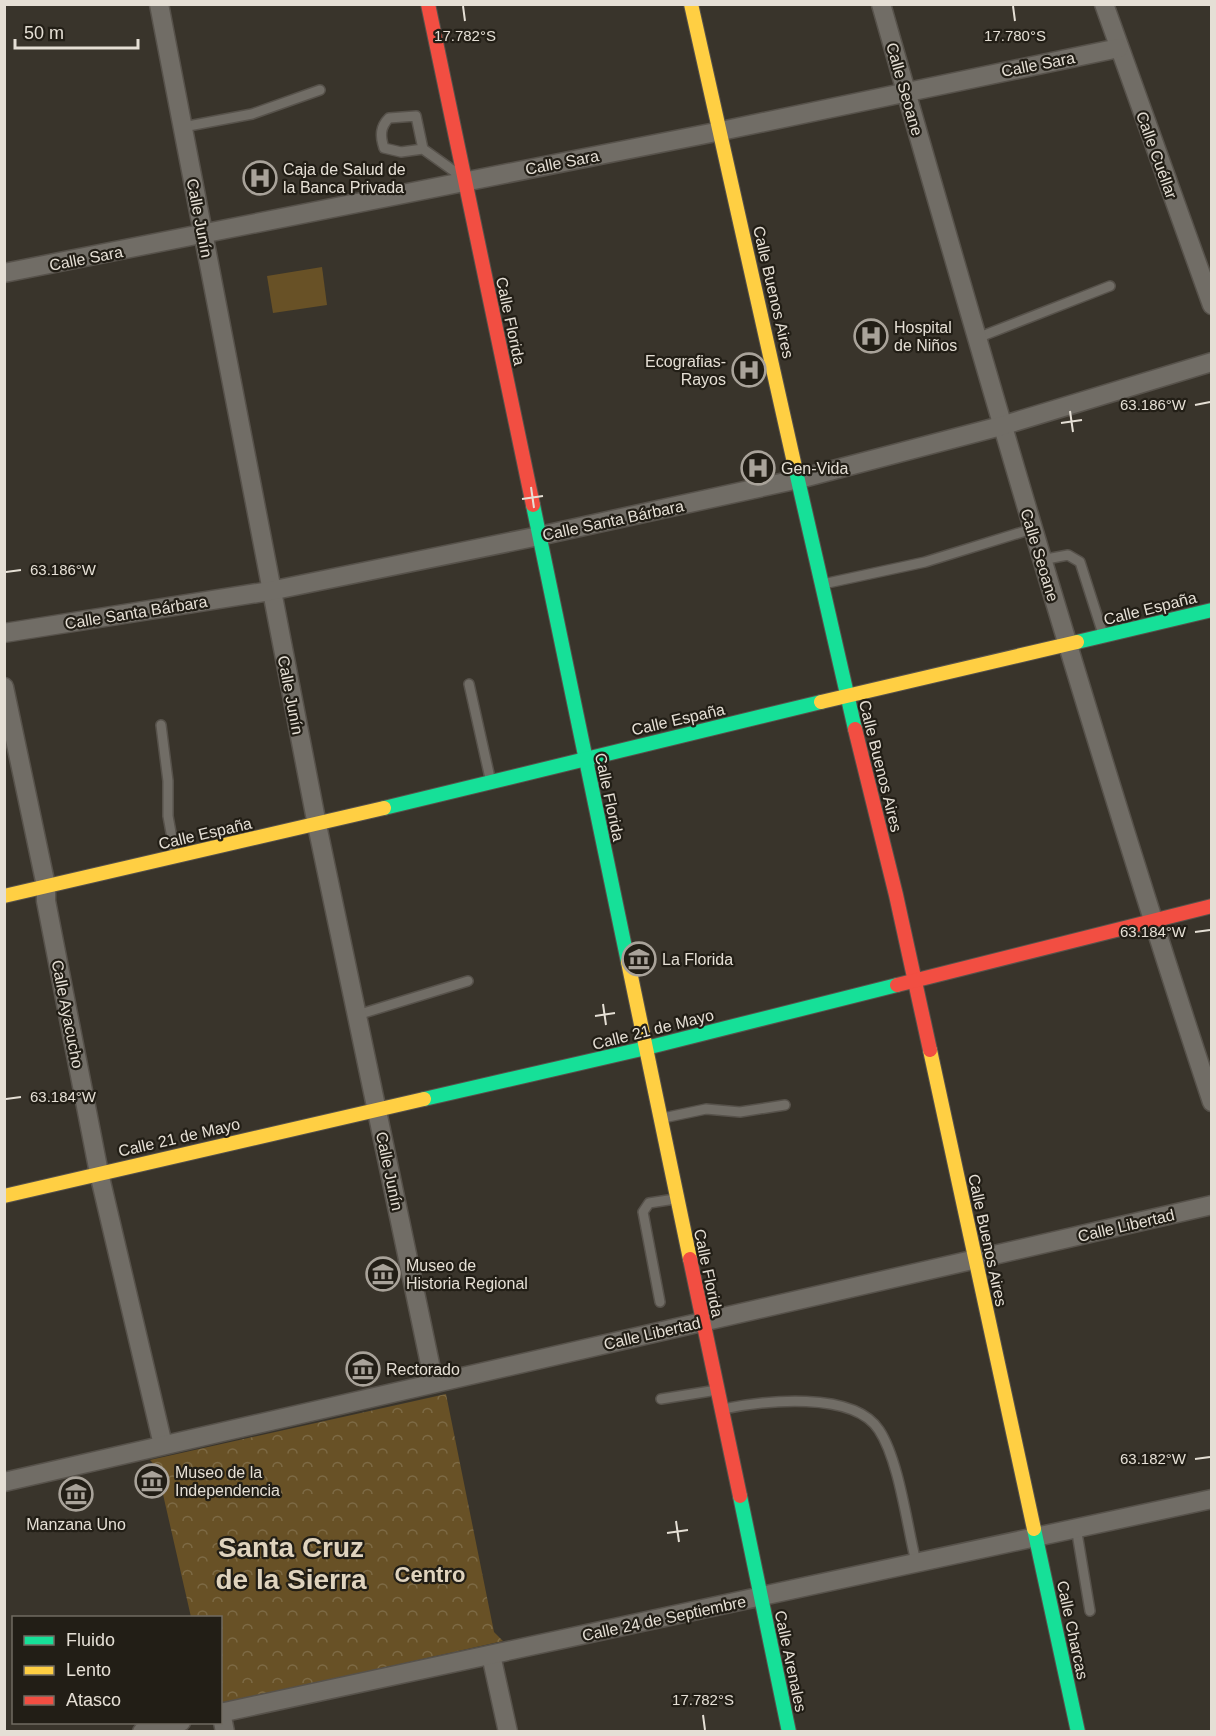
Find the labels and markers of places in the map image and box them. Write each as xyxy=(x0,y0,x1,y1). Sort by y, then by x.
hospital icon: Caja de Salud de la Banca Privada xyxy=(242,160,278,196)
place label: Caja de Salud de la Banca Privada xyxy=(283,161,406,196)
hospital icon: Hospital de Niños xyxy=(853,318,889,354)
place label: Hospital de Niños xyxy=(894,319,957,354)
hospital icon: Ecografias- Rayos xyxy=(731,352,767,388)
place label: Ecografias- Rayos xyxy=(645,353,726,388)
hospital icon: Gen-Vida xyxy=(740,450,776,486)
place label: Gen-Vida xyxy=(781,460,848,477)
museum icon: La Florida xyxy=(621,941,657,977)
place label: La Florida xyxy=(662,951,733,968)
museum icon: Museo de Historia Regional xyxy=(365,1256,401,1292)
place label: Museo de Historia Regional xyxy=(406,1257,528,1292)
museum icon: Rectorado xyxy=(345,1351,381,1387)
place label: Rectorado xyxy=(386,1361,460,1378)
museum icon: Museo de la Independencia xyxy=(134,1463,170,1499)
place label: Museo de la Independencia xyxy=(175,1464,280,1499)
museum icon: Manzana Uno xyxy=(58,1476,94,1512)
place label: Manzana Uno xyxy=(26,1516,126,1533)

